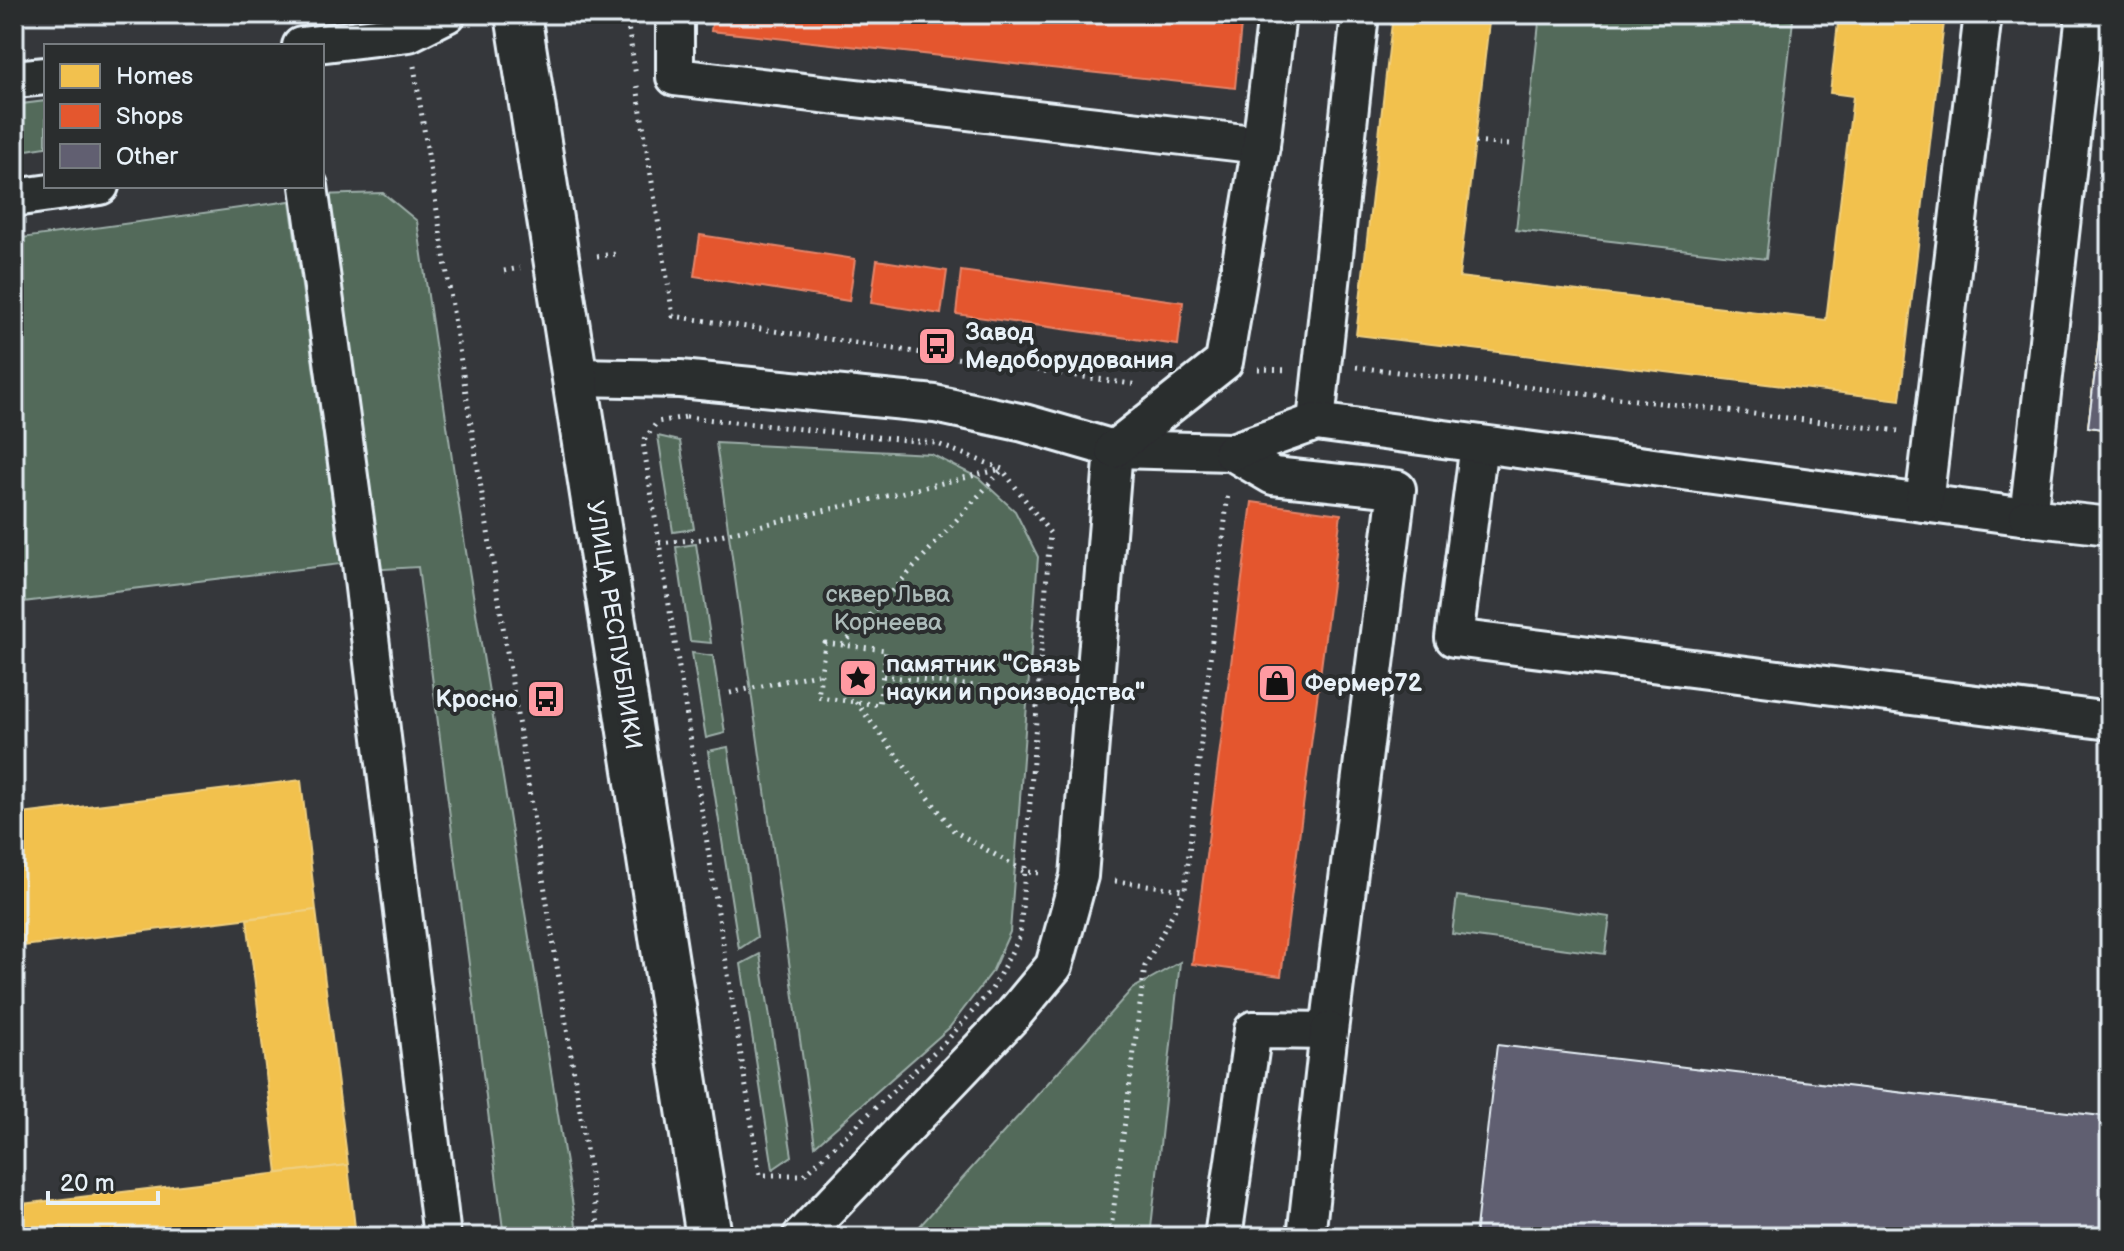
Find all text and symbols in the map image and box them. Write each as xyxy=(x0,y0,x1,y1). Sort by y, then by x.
legend xyxy=(44,44,324,188)
text: Homes xyxy=(116,62,193,91)
text: Shops xyxy=(116,102,183,131)
text: Other xyxy=(116,142,178,171)
place label: Завод Медоборудования xyxy=(965,318,1174,375)
bus stop icon: Завод Медоборудования xyxy=(916,325,958,367)
street label: УЛИЦА РЕСПУБЛИКИ xyxy=(580,498,648,752)
park label: сквер Льва Корнеева xyxy=(826,580,950,637)
place label: памятник "Связь науки и производства" xyxy=(886,650,1145,707)
place icon: памятник "Связь науки и производства" xyxy=(837,657,879,699)
shop icon: Фермер72 xyxy=(1256,662,1298,704)
place label: Фермер72 xyxy=(1305,669,1423,698)
bus stop icon: Кросно xyxy=(525,678,567,720)
place label: Кросно xyxy=(436,685,518,714)
scale bar xyxy=(48,1155,158,1205)
text: 20 m xyxy=(60,1169,115,1198)

